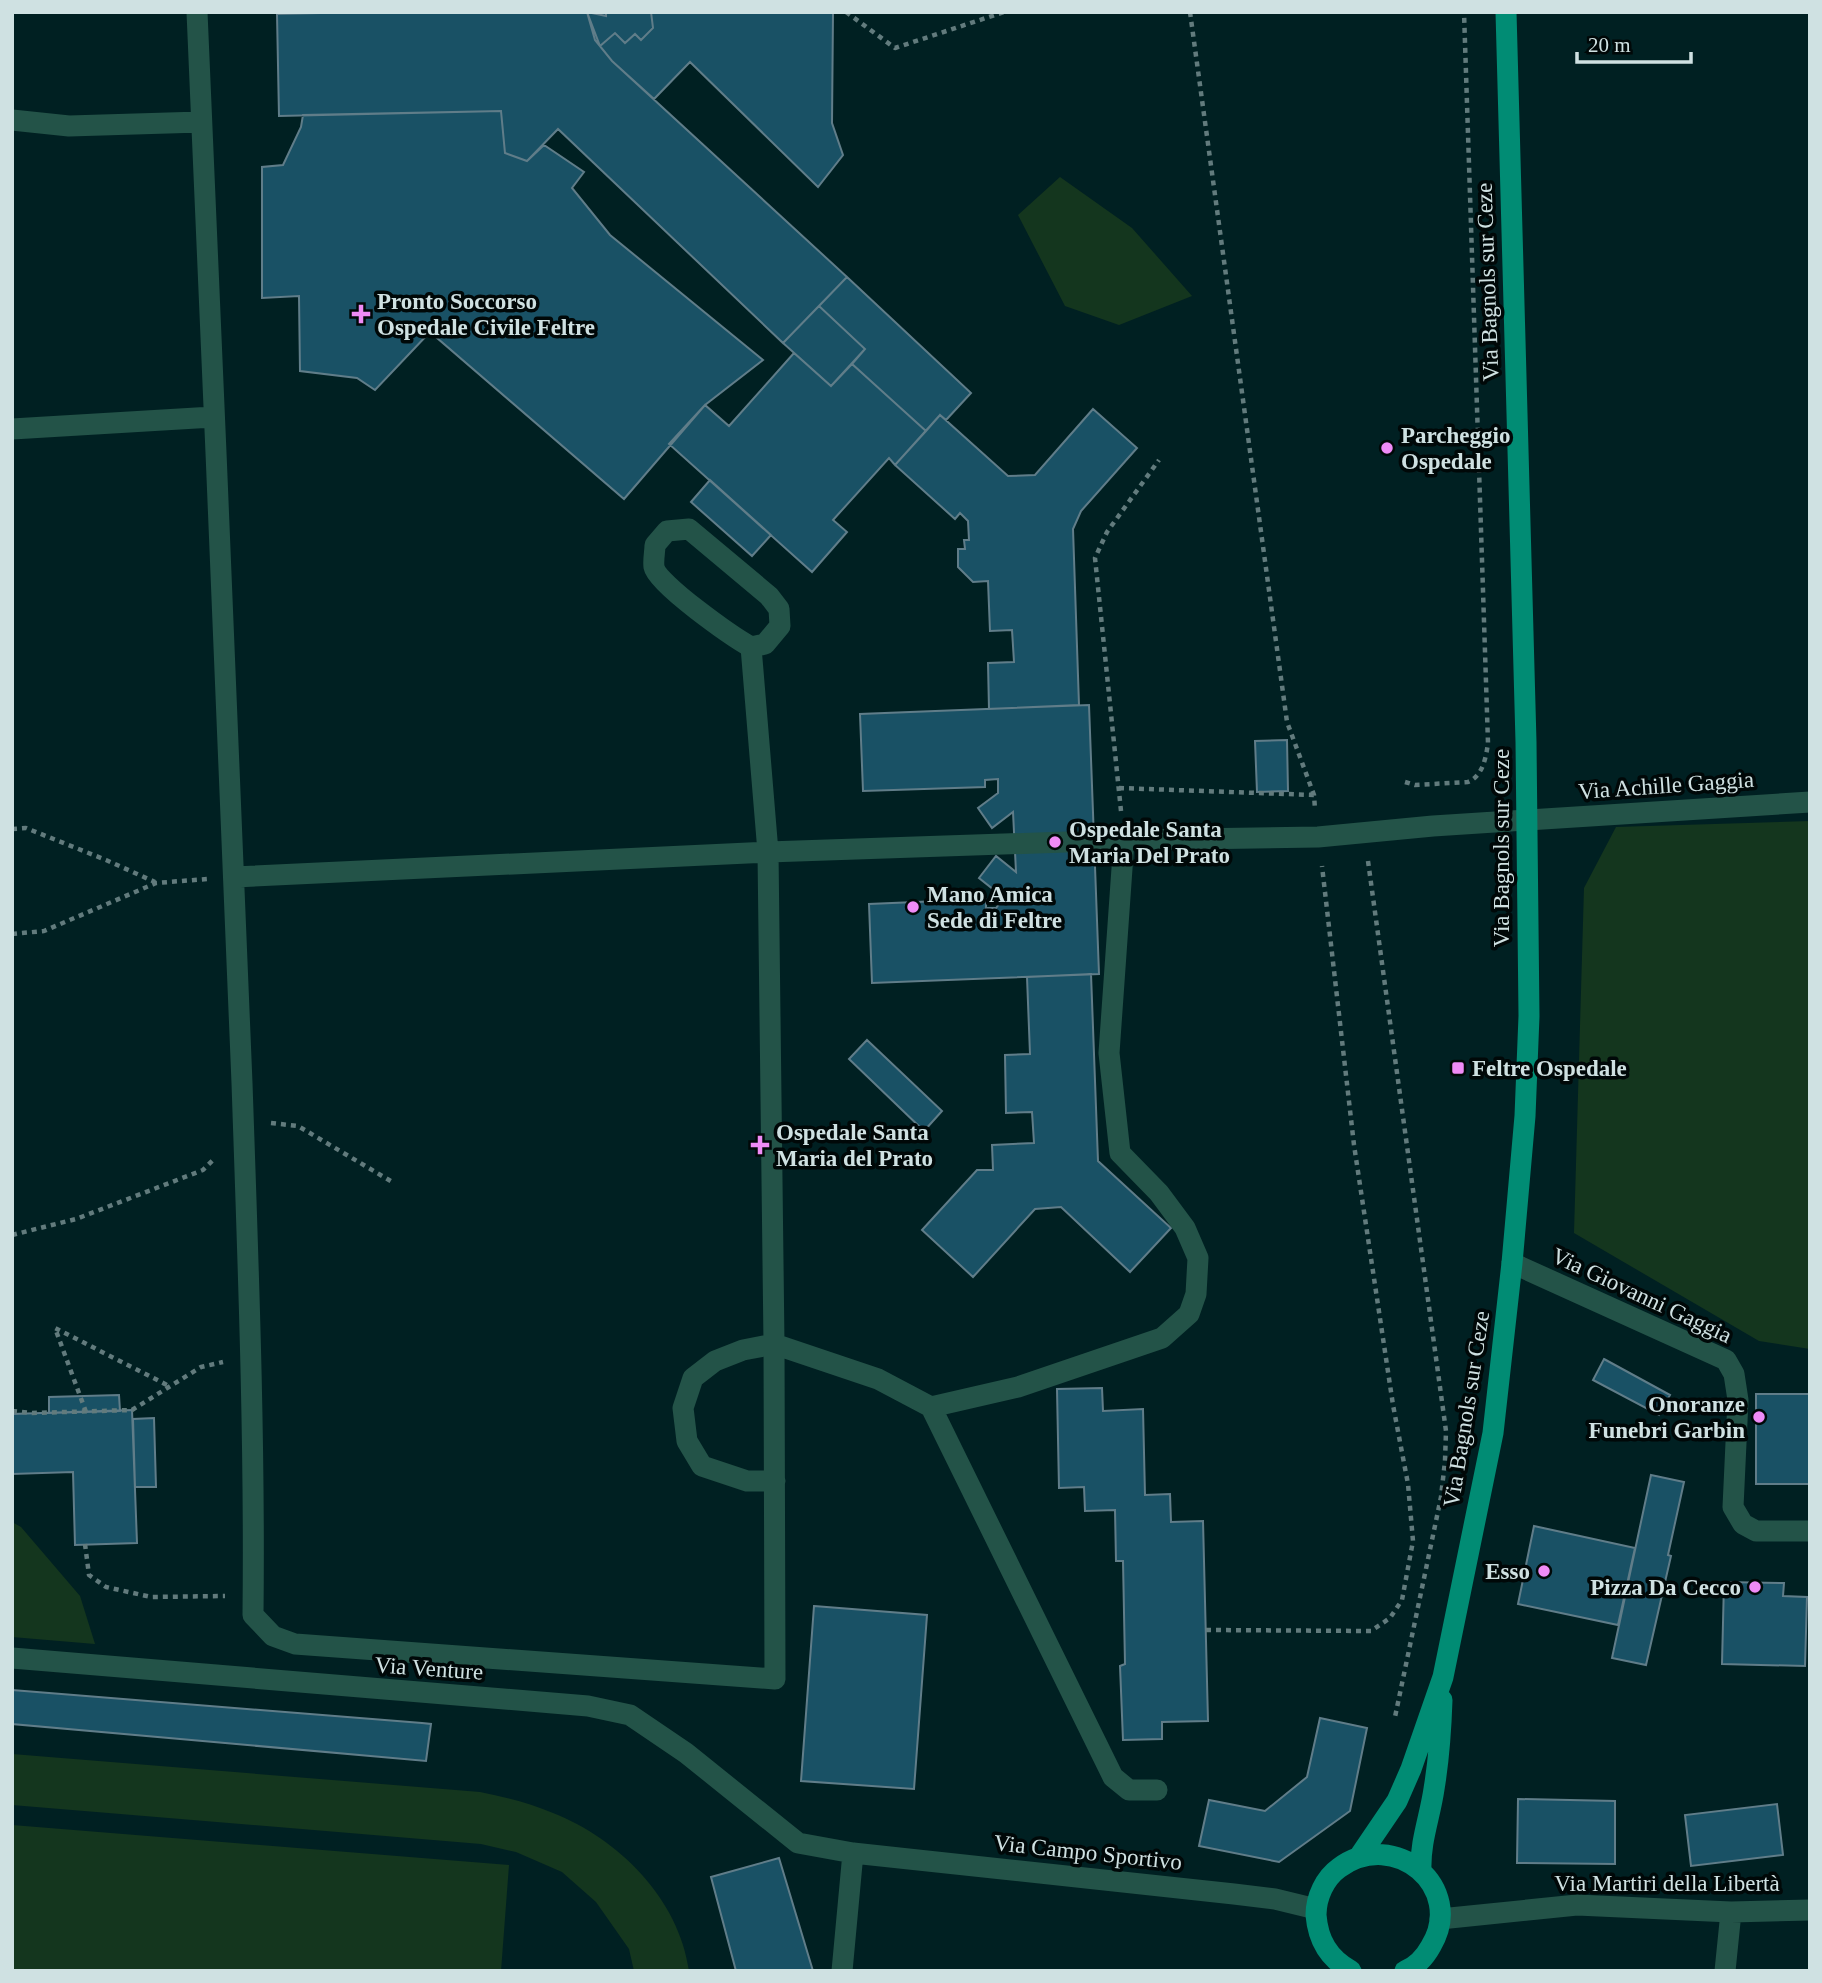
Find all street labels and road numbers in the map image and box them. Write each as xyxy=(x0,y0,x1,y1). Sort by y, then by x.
street label: Via Bagnols sur Ceze xyxy=(1472,182,1503,382)
street label: Via Bagnols sur Ceze xyxy=(1489,749,1514,947)
street label: Via Achille Gaggia xyxy=(1577,767,1755,804)
street label: Via Giovanni Gaggia xyxy=(1548,1243,1736,1348)
street label: Via Bagnols sur Ceze xyxy=(1439,1309,1494,1509)
street label: Via Venture xyxy=(374,1652,484,1685)
street label: Via Campo Sportivo xyxy=(993,1830,1183,1875)
street label: Via Martiri della Libertà xyxy=(1554,1871,1780,1896)

